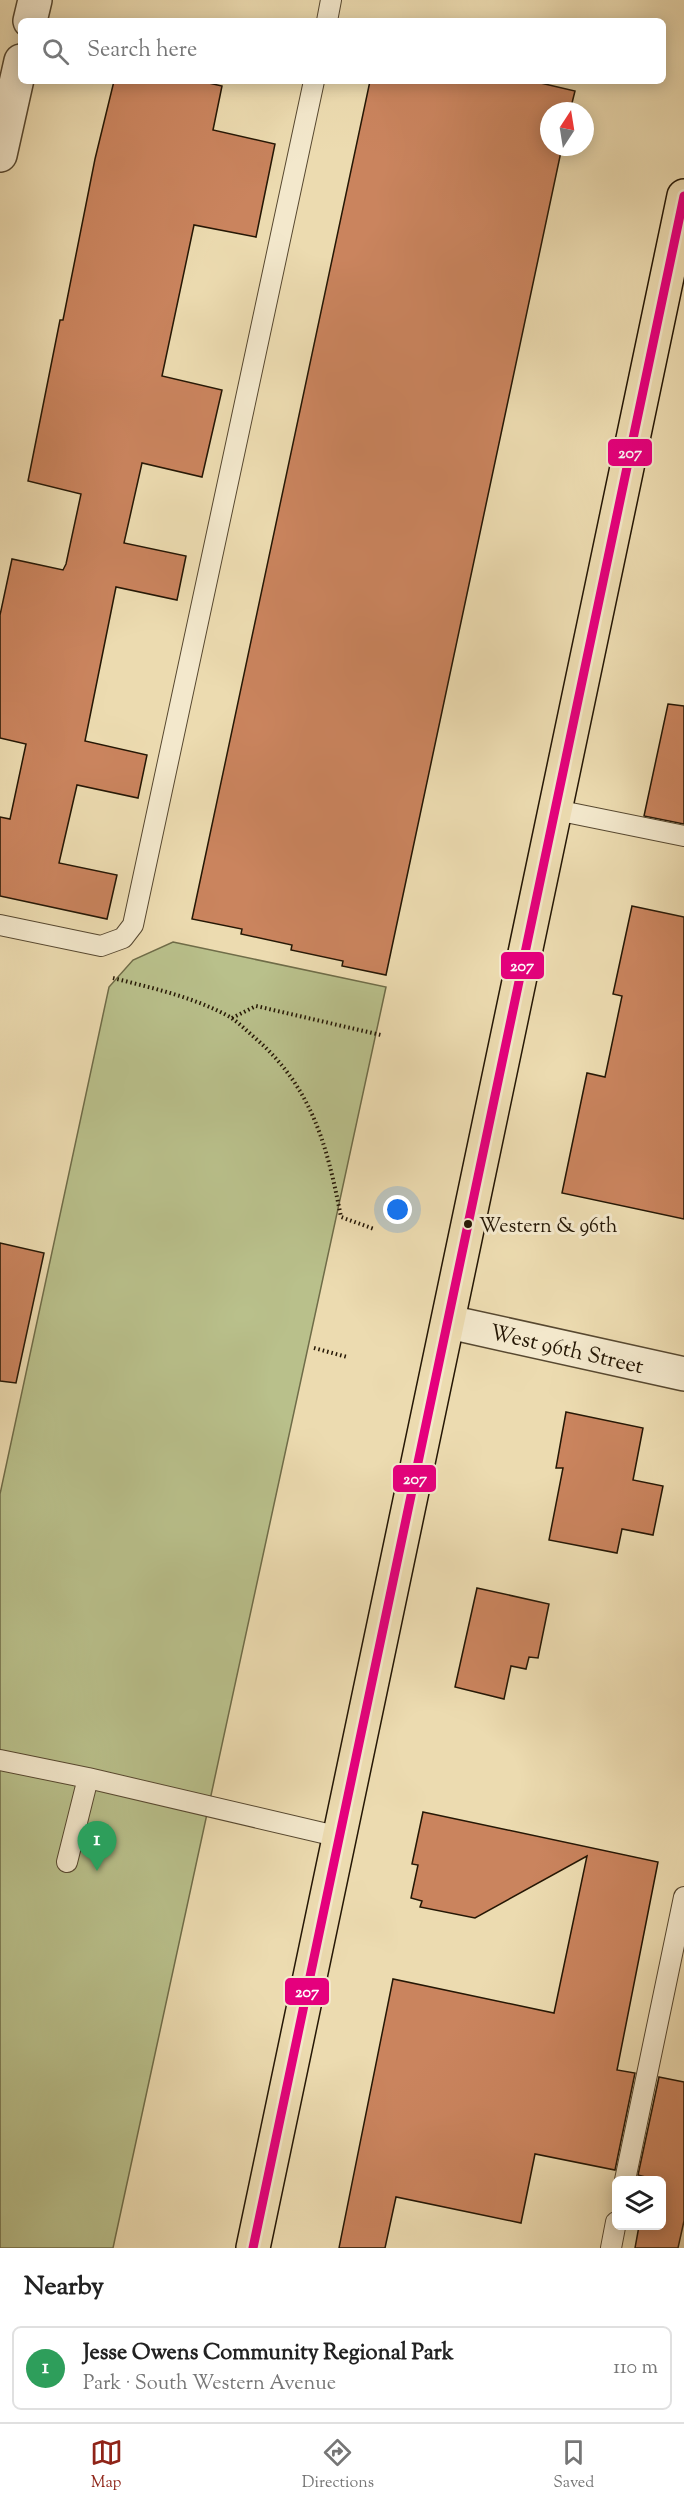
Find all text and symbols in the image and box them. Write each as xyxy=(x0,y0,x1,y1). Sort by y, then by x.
search box xyxy=(18,18,666,84)
icon: search xyxy=(39,35,72,68)
text: Search here xyxy=(87,35,197,67)
north arrow xyxy=(540,102,594,156)
line badge: 207 xyxy=(607,438,653,467)
text: 207 xyxy=(618,443,643,466)
line badge: 207 xyxy=(500,951,545,980)
text: 207 xyxy=(510,956,535,979)
your location xyxy=(383,1195,412,1224)
place label: Western & 96th xyxy=(479,1213,618,1242)
marker: Western & 96th xyxy=(462,1218,474,1230)
street label: West 96th Street xyxy=(486,1318,647,1384)
line badge: 207 xyxy=(392,1464,437,1493)
text: 207 xyxy=(403,1469,428,1492)
pin: 1 xyxy=(78,1822,116,1871)
line badge: 207 xyxy=(284,1977,330,2006)
text: 207 xyxy=(295,1982,320,2005)
map controls xyxy=(612,2176,666,2230)
button: layers xyxy=(612,2176,666,2230)
text: Nearby xyxy=(24,2269,104,2306)
text: Jesse Owens Community Regional Park xyxy=(83,2338,454,2370)
text: 1 xyxy=(42,2354,49,2383)
text: 110 m xyxy=(613,2354,658,2383)
text: Park · South Western Avenue xyxy=(83,2370,336,2399)
tab: Map xyxy=(90,2436,123,2495)
tab: Directions xyxy=(302,2436,374,2495)
tab: Saved xyxy=(553,2436,594,2495)

